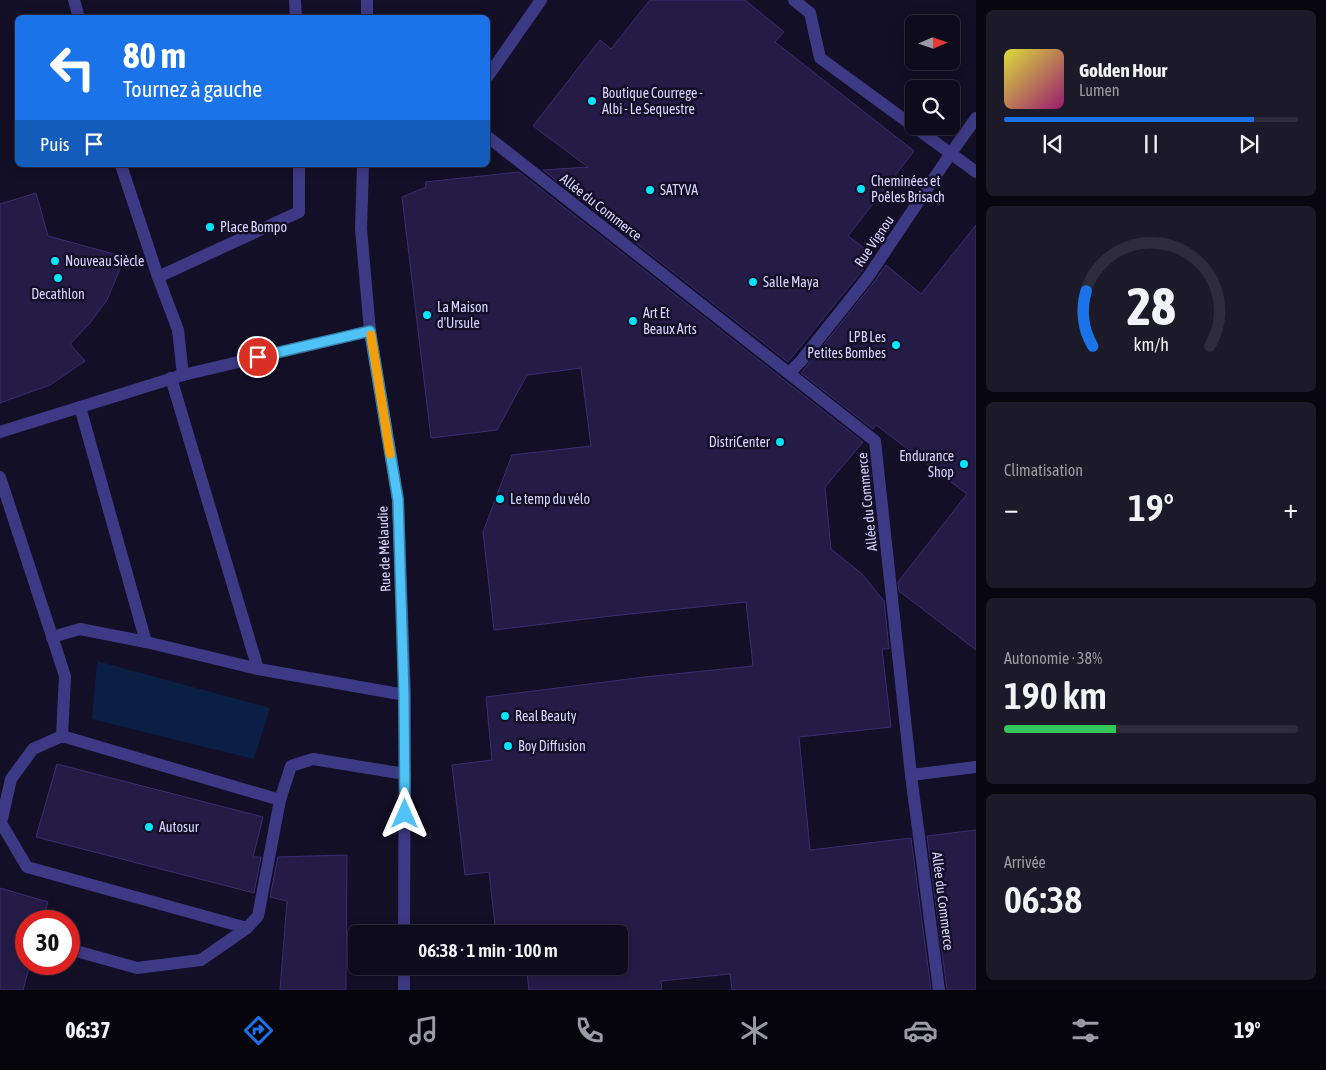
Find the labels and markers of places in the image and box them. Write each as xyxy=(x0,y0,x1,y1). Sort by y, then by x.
place label: Boutique Courrege - Albi - Le Sequestre xyxy=(602,85,703,117)
marker: Boutique Courrege - Albi - Le Sequestre xyxy=(586,95,598,107)
place label: Cheminées et Poêles Brisach xyxy=(871,173,945,205)
place label: SATYVA xyxy=(660,182,698,198)
marker: Cheminées et Poêles Brisach xyxy=(855,183,867,195)
marker: SATYVA xyxy=(644,184,656,196)
place label: Place Bompo xyxy=(220,219,287,235)
marker: Place Bompo xyxy=(204,221,216,233)
place label: Nouveau Siècle xyxy=(65,253,144,269)
marker: Nouveau Siècle xyxy=(49,255,61,267)
marker: Decathlon xyxy=(52,272,64,284)
place label: Salle Maya xyxy=(763,274,819,290)
marker: Salle Maya xyxy=(747,276,759,288)
place label: Decathlon xyxy=(31,286,85,302)
place label: La Maison d'Ursule xyxy=(437,299,488,331)
place label: Art Et Beaux Arts xyxy=(643,305,697,337)
marker: La Maison d'Ursule xyxy=(421,309,433,321)
marker: Art Et Beaux Arts xyxy=(627,315,639,327)
place label: LPB Les Petites Bombes xyxy=(807,329,886,361)
pin xyxy=(237,336,279,378)
marker: LPB Les Petites Bombes xyxy=(890,339,902,351)
place label: DistriCenter xyxy=(709,434,771,450)
marker: DistriCenter xyxy=(774,436,786,448)
place label: Endurance Shop xyxy=(899,448,954,480)
marker: Endurance Shop xyxy=(958,458,970,470)
place label: Le temp du vélo xyxy=(510,491,590,507)
marker: Le temp du vélo xyxy=(494,493,506,505)
place label: Real Beauty xyxy=(515,708,577,724)
marker: Real Beauty xyxy=(499,710,511,722)
place label: Boy Diffusion xyxy=(518,738,586,754)
marker: Boy Diffusion xyxy=(502,740,514,752)
place label: Autosur xyxy=(159,819,200,835)
marker: Autosur xyxy=(143,821,155,833)

